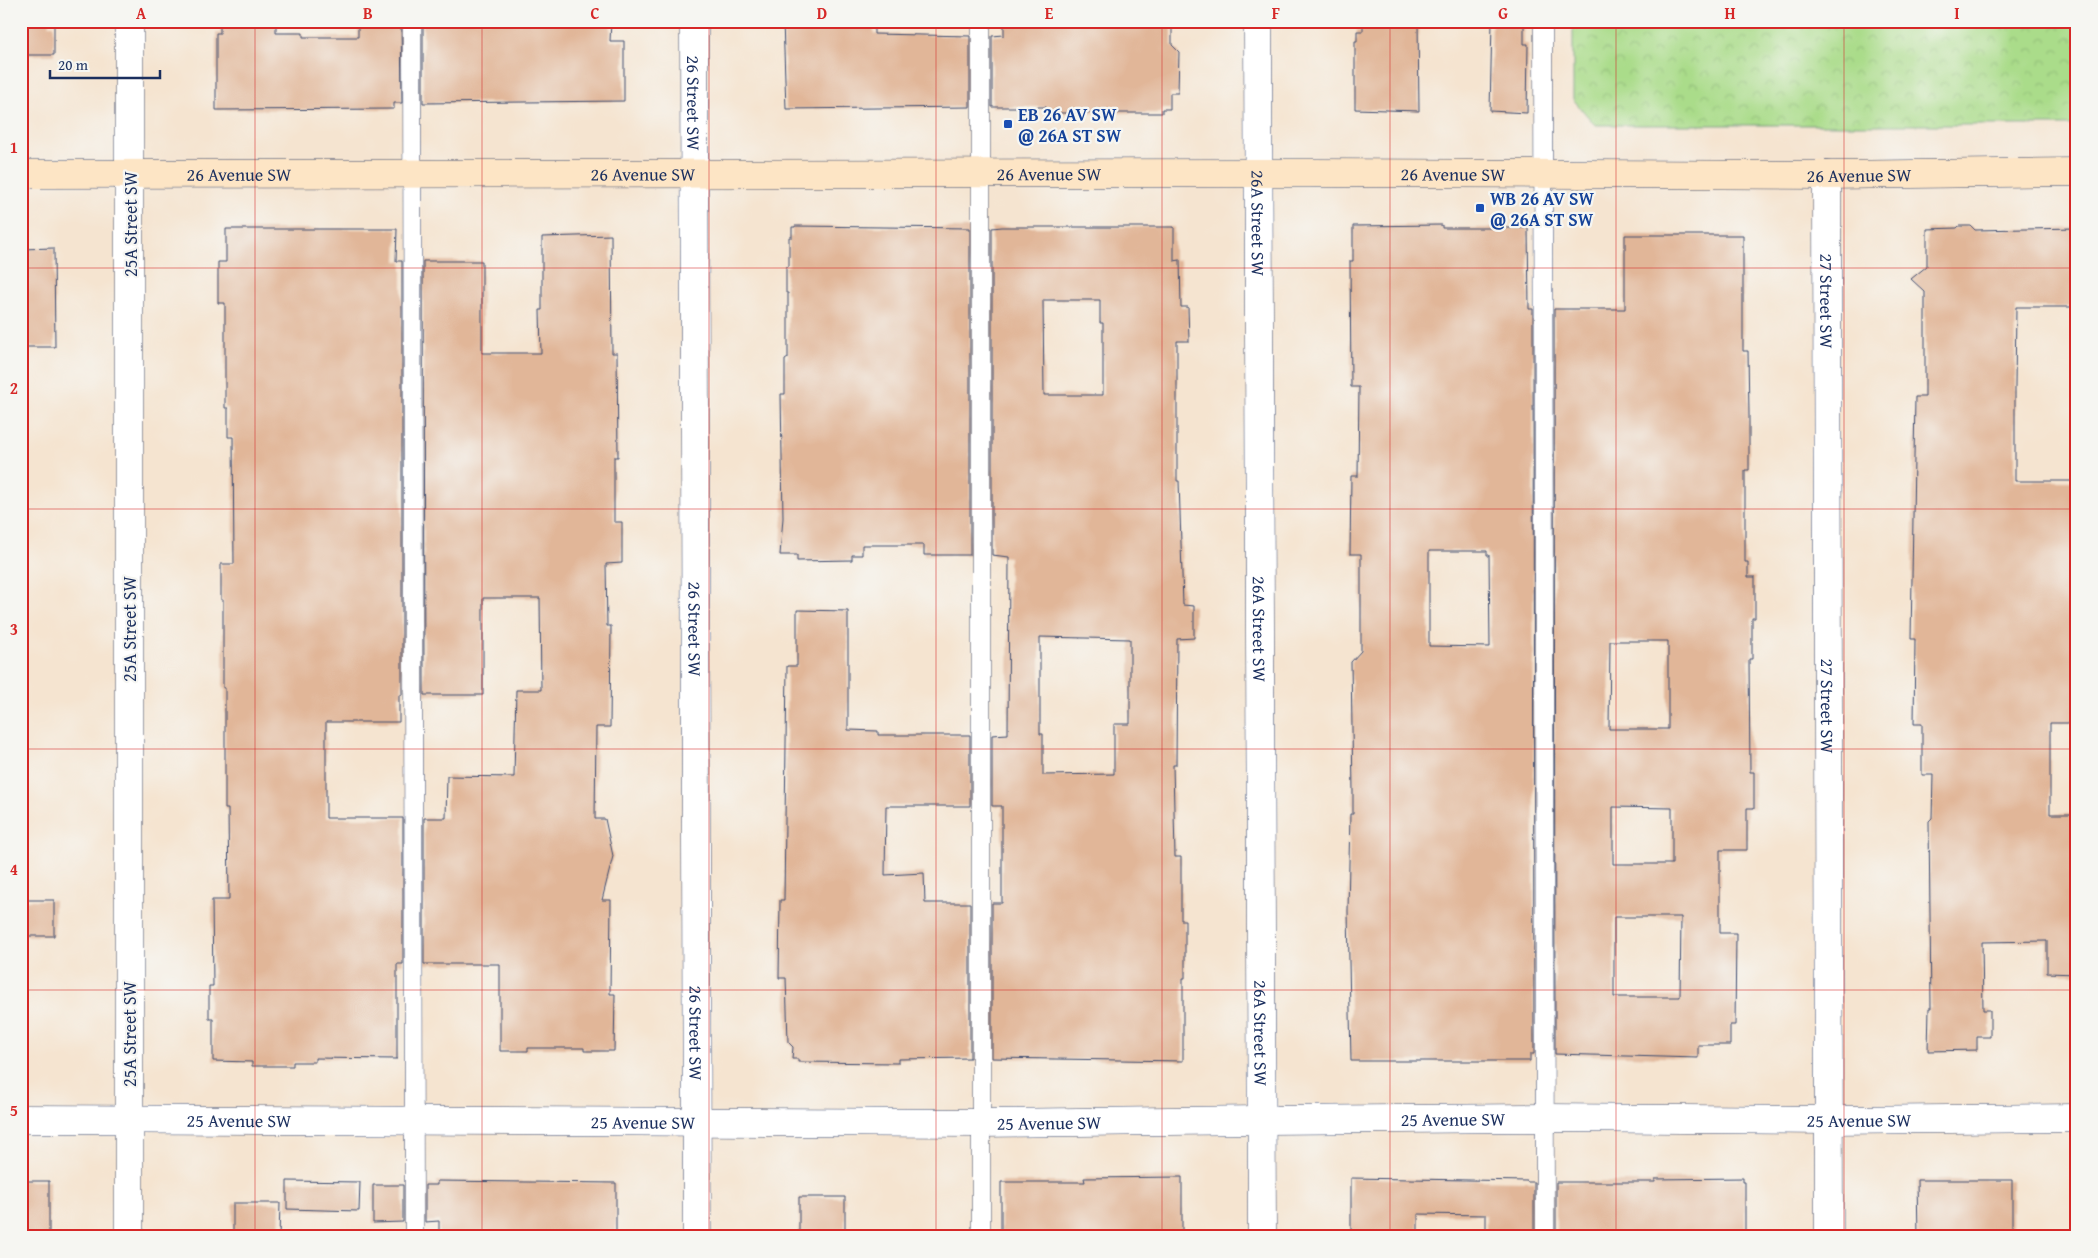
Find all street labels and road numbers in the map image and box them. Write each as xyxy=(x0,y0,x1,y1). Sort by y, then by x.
street label: 26 Street SW xyxy=(681,55,708,151)
street label: 26 Avenue SW xyxy=(187,160,292,187)
street label: 26 Avenue SW xyxy=(591,160,696,187)
street label: 26 Avenue SW xyxy=(997,160,1102,187)
street label: 26 Avenue SW xyxy=(1401,160,1506,187)
street label: 26 Avenue SW xyxy=(1807,160,1912,189)
street label: 25A Street SW xyxy=(117,170,144,277)
street label: 26A Street SW xyxy=(1245,170,1272,277)
street label: 27 Street SW xyxy=(1814,253,1841,349)
street label: 25A Street SW xyxy=(116,575,143,682)
street label: 26A Street SW xyxy=(1246,576,1274,683)
street label: 26 Street SW xyxy=(682,581,709,677)
street label: 27 Street SW xyxy=(1814,658,1842,754)
street label: 25A Street SW xyxy=(116,980,143,1087)
street label: 26A Street SW xyxy=(1248,980,1275,1087)
street label: 26 Street SW xyxy=(683,985,710,1081)
street label: 25 Avenue SW xyxy=(1401,1105,1506,1133)
street label: 25 Avenue SW xyxy=(187,1106,292,1134)
street label: 25 Avenue SW xyxy=(1806,1106,1912,1134)
street label: 25 Avenue SW xyxy=(591,1108,696,1135)
street label: 25 Avenue SW xyxy=(996,1108,1102,1136)

